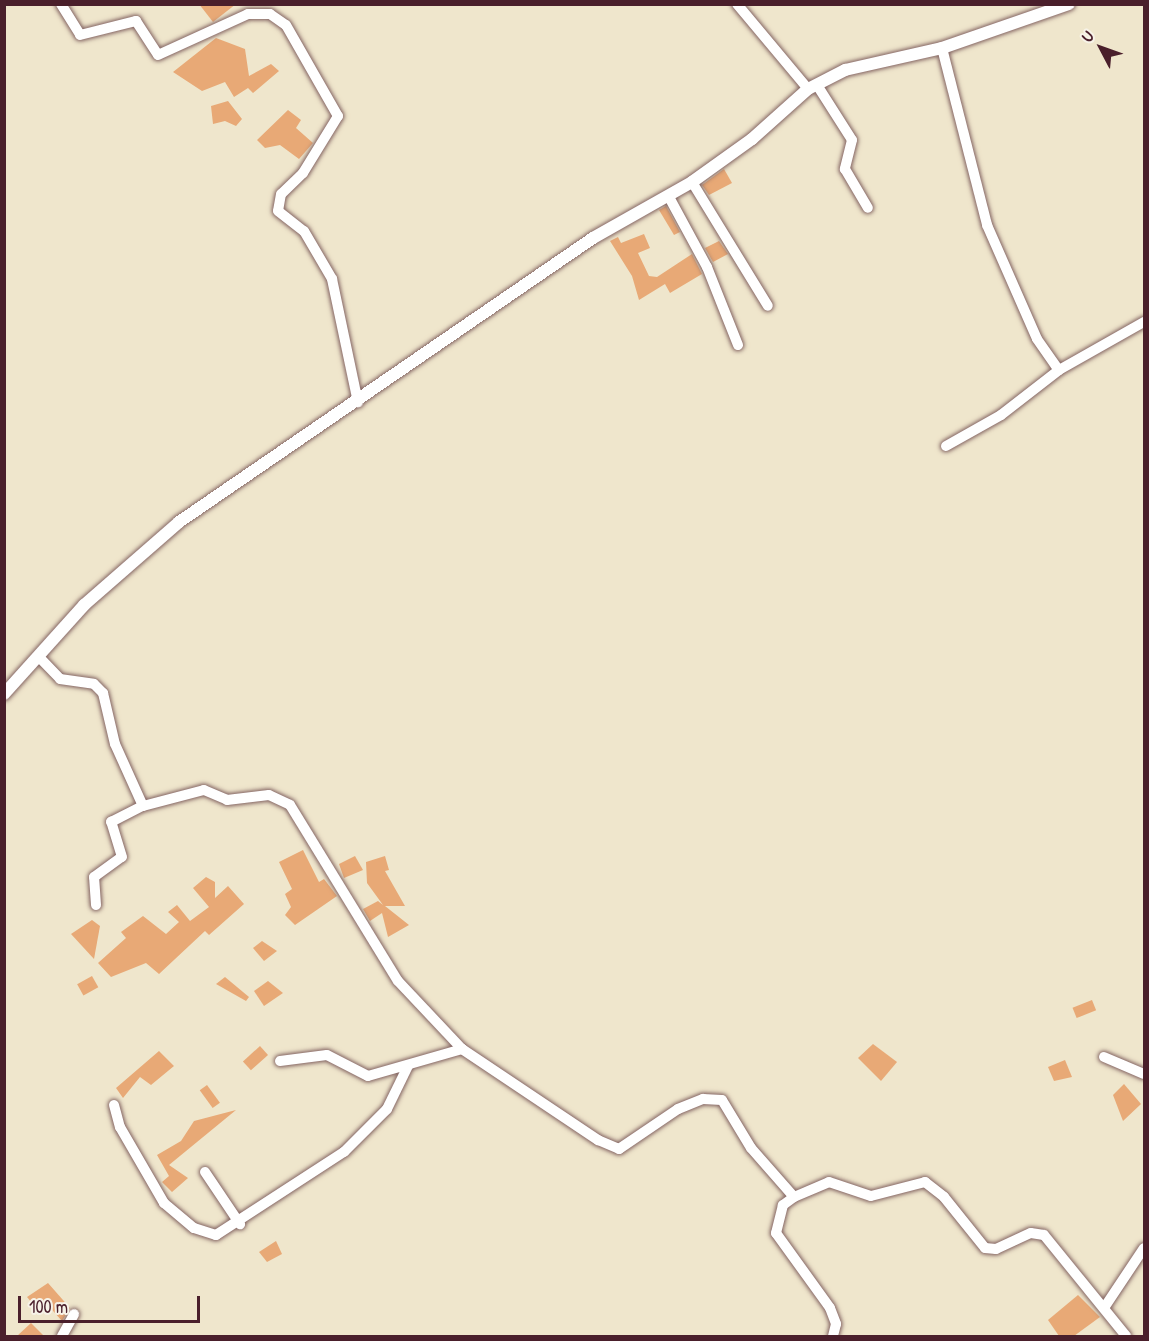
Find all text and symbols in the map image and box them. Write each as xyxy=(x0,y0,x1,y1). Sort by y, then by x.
north arrow xyxy=(1071,18,1131,78)
text: U xyxy=(1076,26,1099,47)
scale bar xyxy=(21,1284,202,1322)
text: 100 m xyxy=(29,1294,68,1319)

